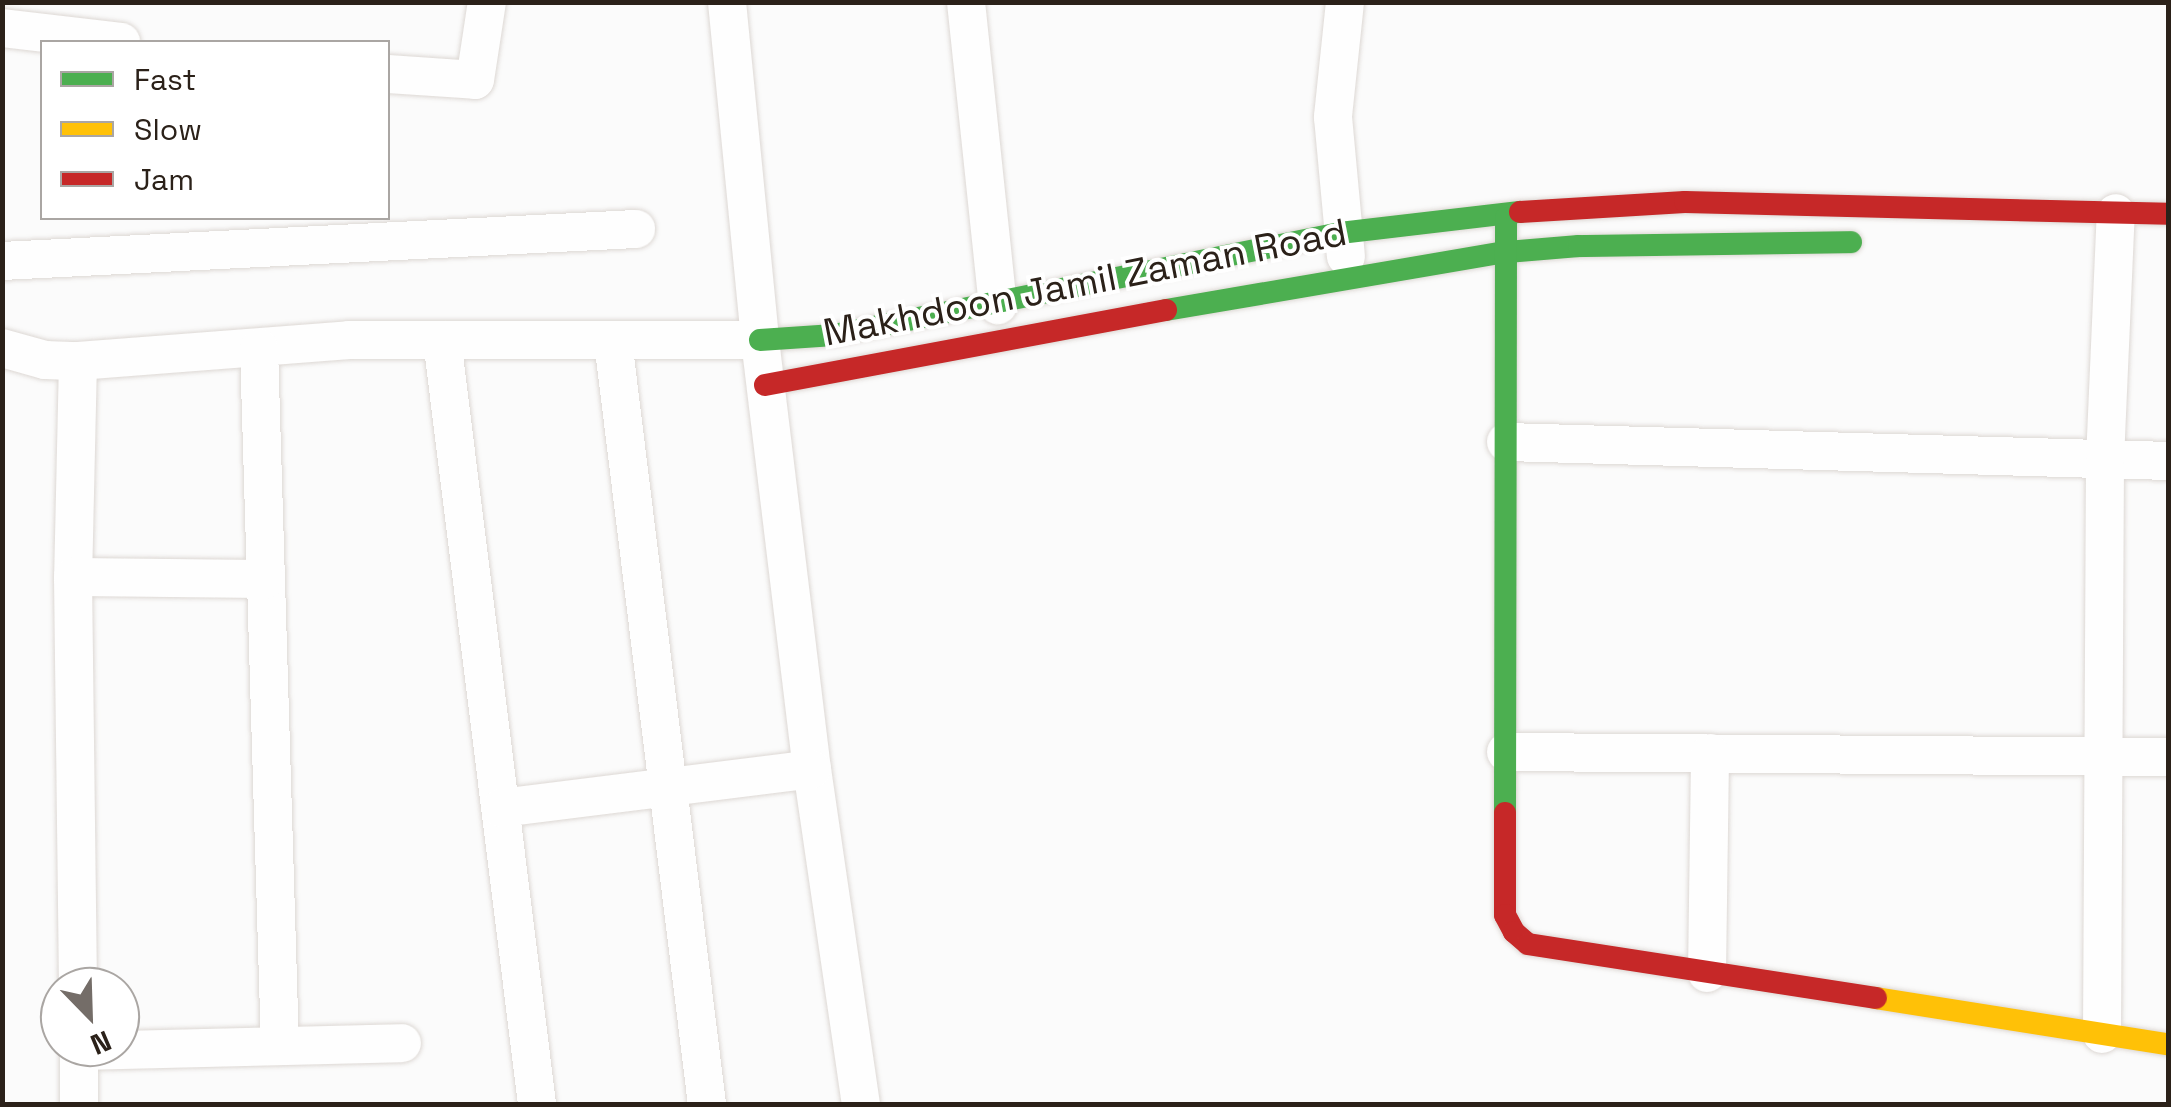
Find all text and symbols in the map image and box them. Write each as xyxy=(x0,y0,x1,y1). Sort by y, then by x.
legend xyxy=(40,40,390,220)
text: Fast xyxy=(134,60,196,99)
text: Slow xyxy=(134,110,202,149)
text: Jam xyxy=(134,160,194,199)
street label: Makhdoon Jamil Zaman Road xyxy=(819,210,1351,356)
north arrow xyxy=(40,967,140,1067)
text: N xyxy=(85,1023,117,1063)

